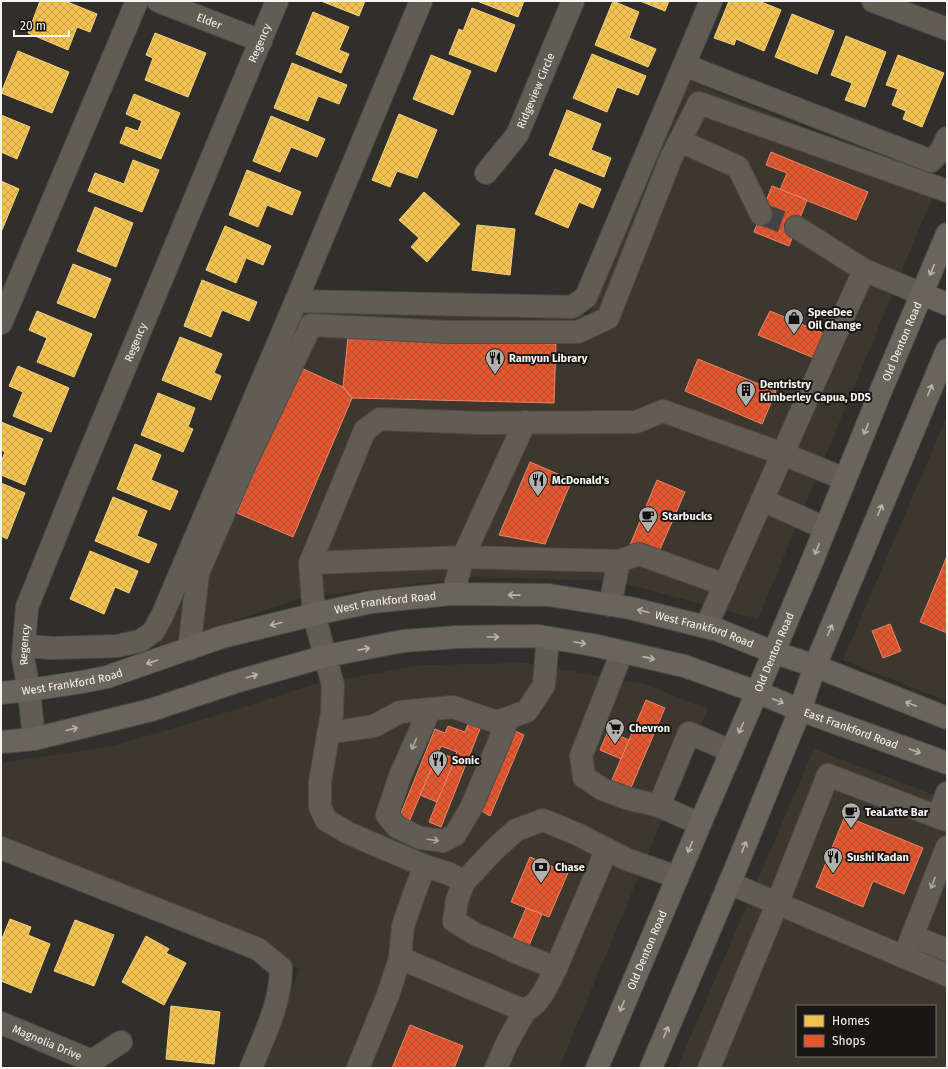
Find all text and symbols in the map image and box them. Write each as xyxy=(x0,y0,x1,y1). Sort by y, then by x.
street label: Elder xyxy=(195,10,224,32)
scale bar xyxy=(14,12,69,38)
text: 20 m xyxy=(20,19,46,33)
street label: Regency xyxy=(246,21,274,65)
street label: Ridgeview Circle xyxy=(514,51,557,131)
one-way arrow xyxy=(928,264,935,276)
street label: Old Denton Road xyxy=(879,300,924,383)
place label: SpeeDee Oil Change xyxy=(808,306,861,332)
shop icon: SpeeDee Oil Change xyxy=(783,307,805,335)
street label: Regency xyxy=(121,320,149,364)
restaurant icon: Ramyun Library xyxy=(484,347,506,375)
place label: Ramyun Library xyxy=(509,352,588,365)
place label: Dentristry Kimberley Capua, DDS xyxy=(760,378,872,404)
building icon: Dentristry Kimberley Capua, DDS xyxy=(735,379,757,407)
one-way arrow xyxy=(927,385,934,397)
one-way arrow xyxy=(861,422,869,434)
restaurant icon: McDonald's xyxy=(527,469,549,497)
place label: McDonald's xyxy=(552,474,610,487)
one-way arrow xyxy=(876,504,884,516)
cafe icon: Starbucks xyxy=(637,505,659,533)
place label: Starbucks xyxy=(662,510,713,523)
one-way arrow xyxy=(812,543,820,555)
street label: West Frankford Road xyxy=(333,589,437,616)
one-way arrow xyxy=(508,591,521,599)
one-way arrow xyxy=(636,607,649,614)
street label: West Frankford Road xyxy=(654,608,756,650)
street label: Old Denton Road xyxy=(751,610,796,694)
one-way arrow xyxy=(270,620,283,628)
street label: Regency xyxy=(16,623,32,666)
one-way arrow xyxy=(826,624,834,636)
one-way arrow xyxy=(486,633,499,641)
one-way arrow xyxy=(573,639,586,647)
one-way arrow xyxy=(357,644,370,652)
one-way arrow xyxy=(642,655,655,662)
one-way arrow xyxy=(146,658,158,666)
street label: West Frankford Road xyxy=(21,666,124,697)
one-way arrow xyxy=(246,672,259,680)
one-way arrow xyxy=(772,697,784,705)
one-way arrow xyxy=(905,700,917,707)
street label: East Frankford Road xyxy=(802,705,900,751)
supermarket icon: Chevron xyxy=(604,717,626,745)
place label: Chevron xyxy=(629,722,670,735)
one-way arrow xyxy=(737,722,744,734)
one-way arrow xyxy=(66,725,79,733)
one-way arrow xyxy=(410,738,417,750)
one-way arrow xyxy=(909,748,921,756)
restaurant icon: Sonic xyxy=(427,749,449,777)
place label: Sonic xyxy=(452,754,480,767)
cafe icon: TeaLatte Bar xyxy=(840,801,862,829)
place label: TeaLatte Bar xyxy=(865,806,929,819)
one-way arrow xyxy=(426,836,439,844)
one-way arrow xyxy=(685,841,693,853)
one-way arrow xyxy=(741,842,749,854)
restaurant icon: Sushi Kadan xyxy=(822,846,844,874)
place label: Sushi Kadan xyxy=(847,851,909,864)
bank icon: Chase xyxy=(530,856,552,884)
place label: Chase xyxy=(555,861,585,874)
one-way arrow xyxy=(928,877,936,889)
street label: Old Denton Road xyxy=(624,908,669,992)
one-way arrow xyxy=(618,999,626,1011)
legend xyxy=(796,1005,936,1057)
text: Homes xyxy=(832,1014,870,1028)
street label: Magnolia Drive xyxy=(10,1022,84,1063)
one-way arrow xyxy=(663,1027,671,1039)
text: Shops xyxy=(832,1034,866,1048)

